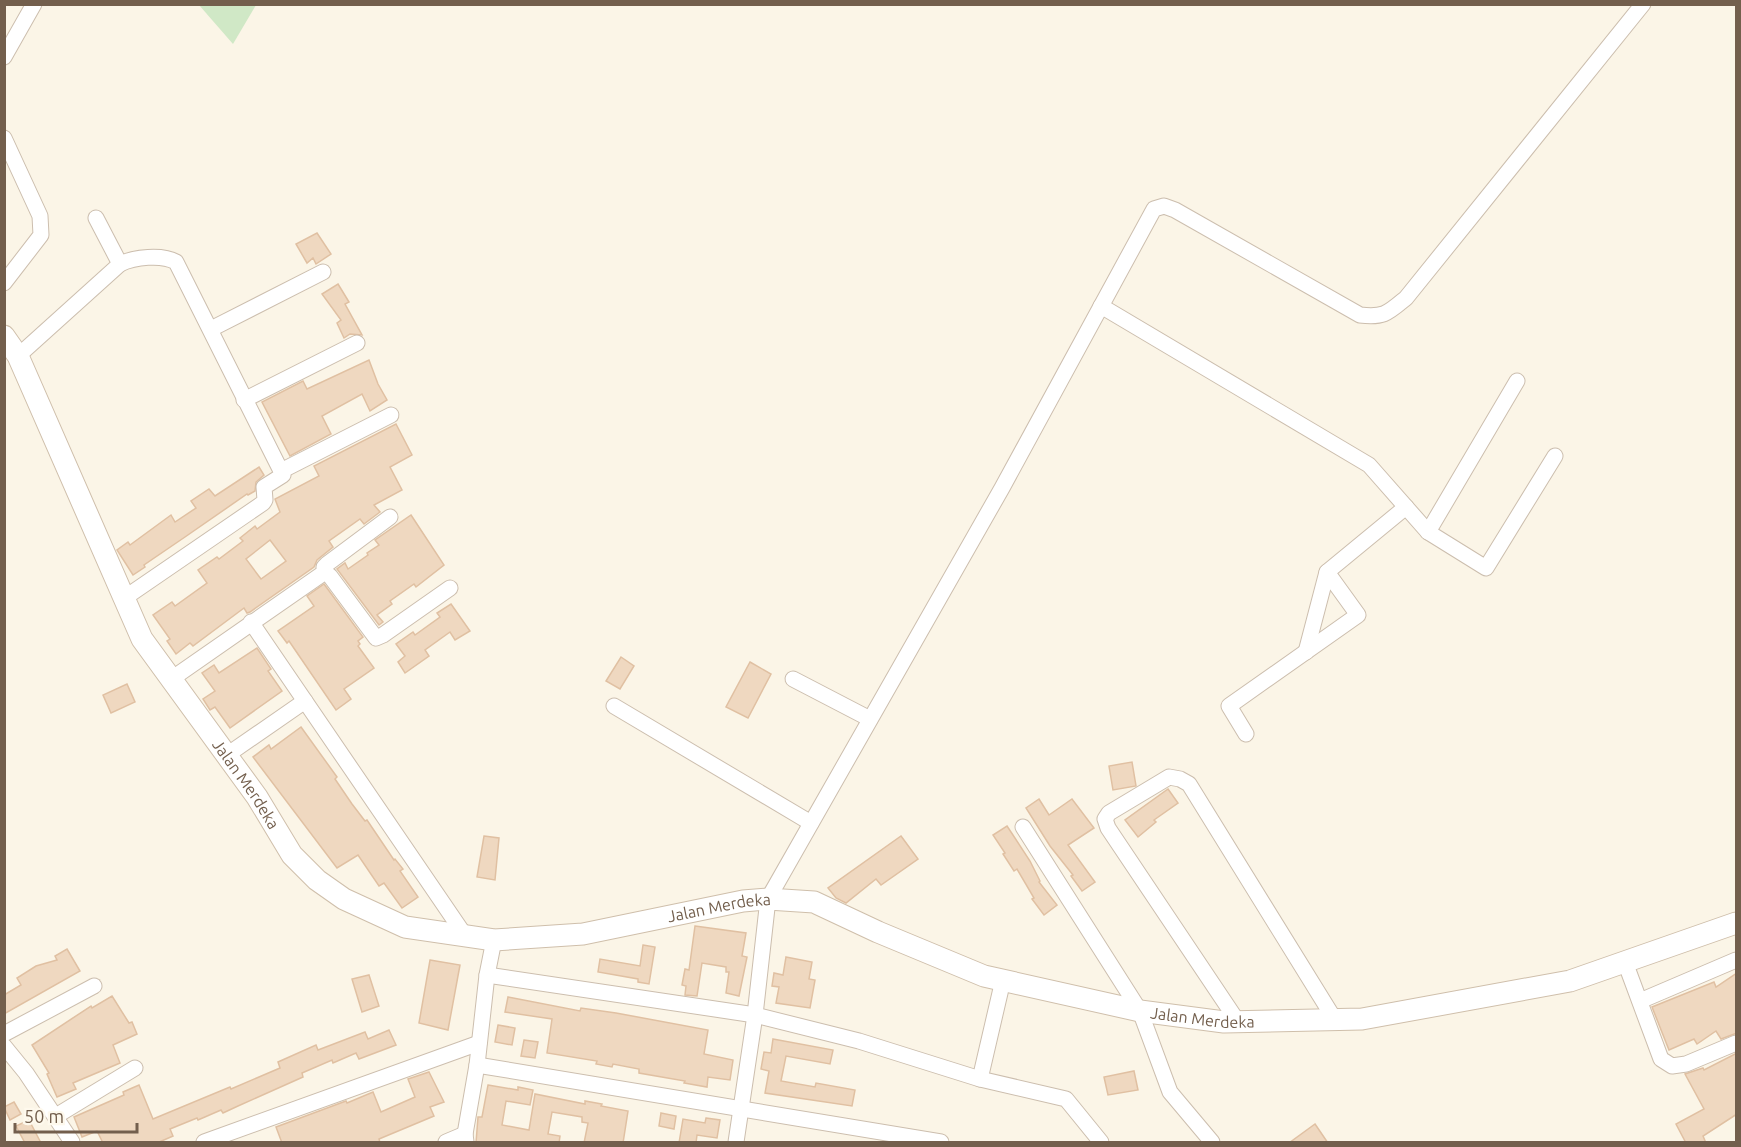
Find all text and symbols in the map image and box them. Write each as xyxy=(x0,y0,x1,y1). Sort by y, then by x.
street label: Jalan Merdeka xyxy=(209,736,283,832)
street label: Jalan Merdeka xyxy=(666,890,771,925)
street label: Jalan Merdeka xyxy=(1149,1003,1255,1031)
scale bar xyxy=(15,1096,136,1134)
text: 50 m xyxy=(24,1106,64,1126)

